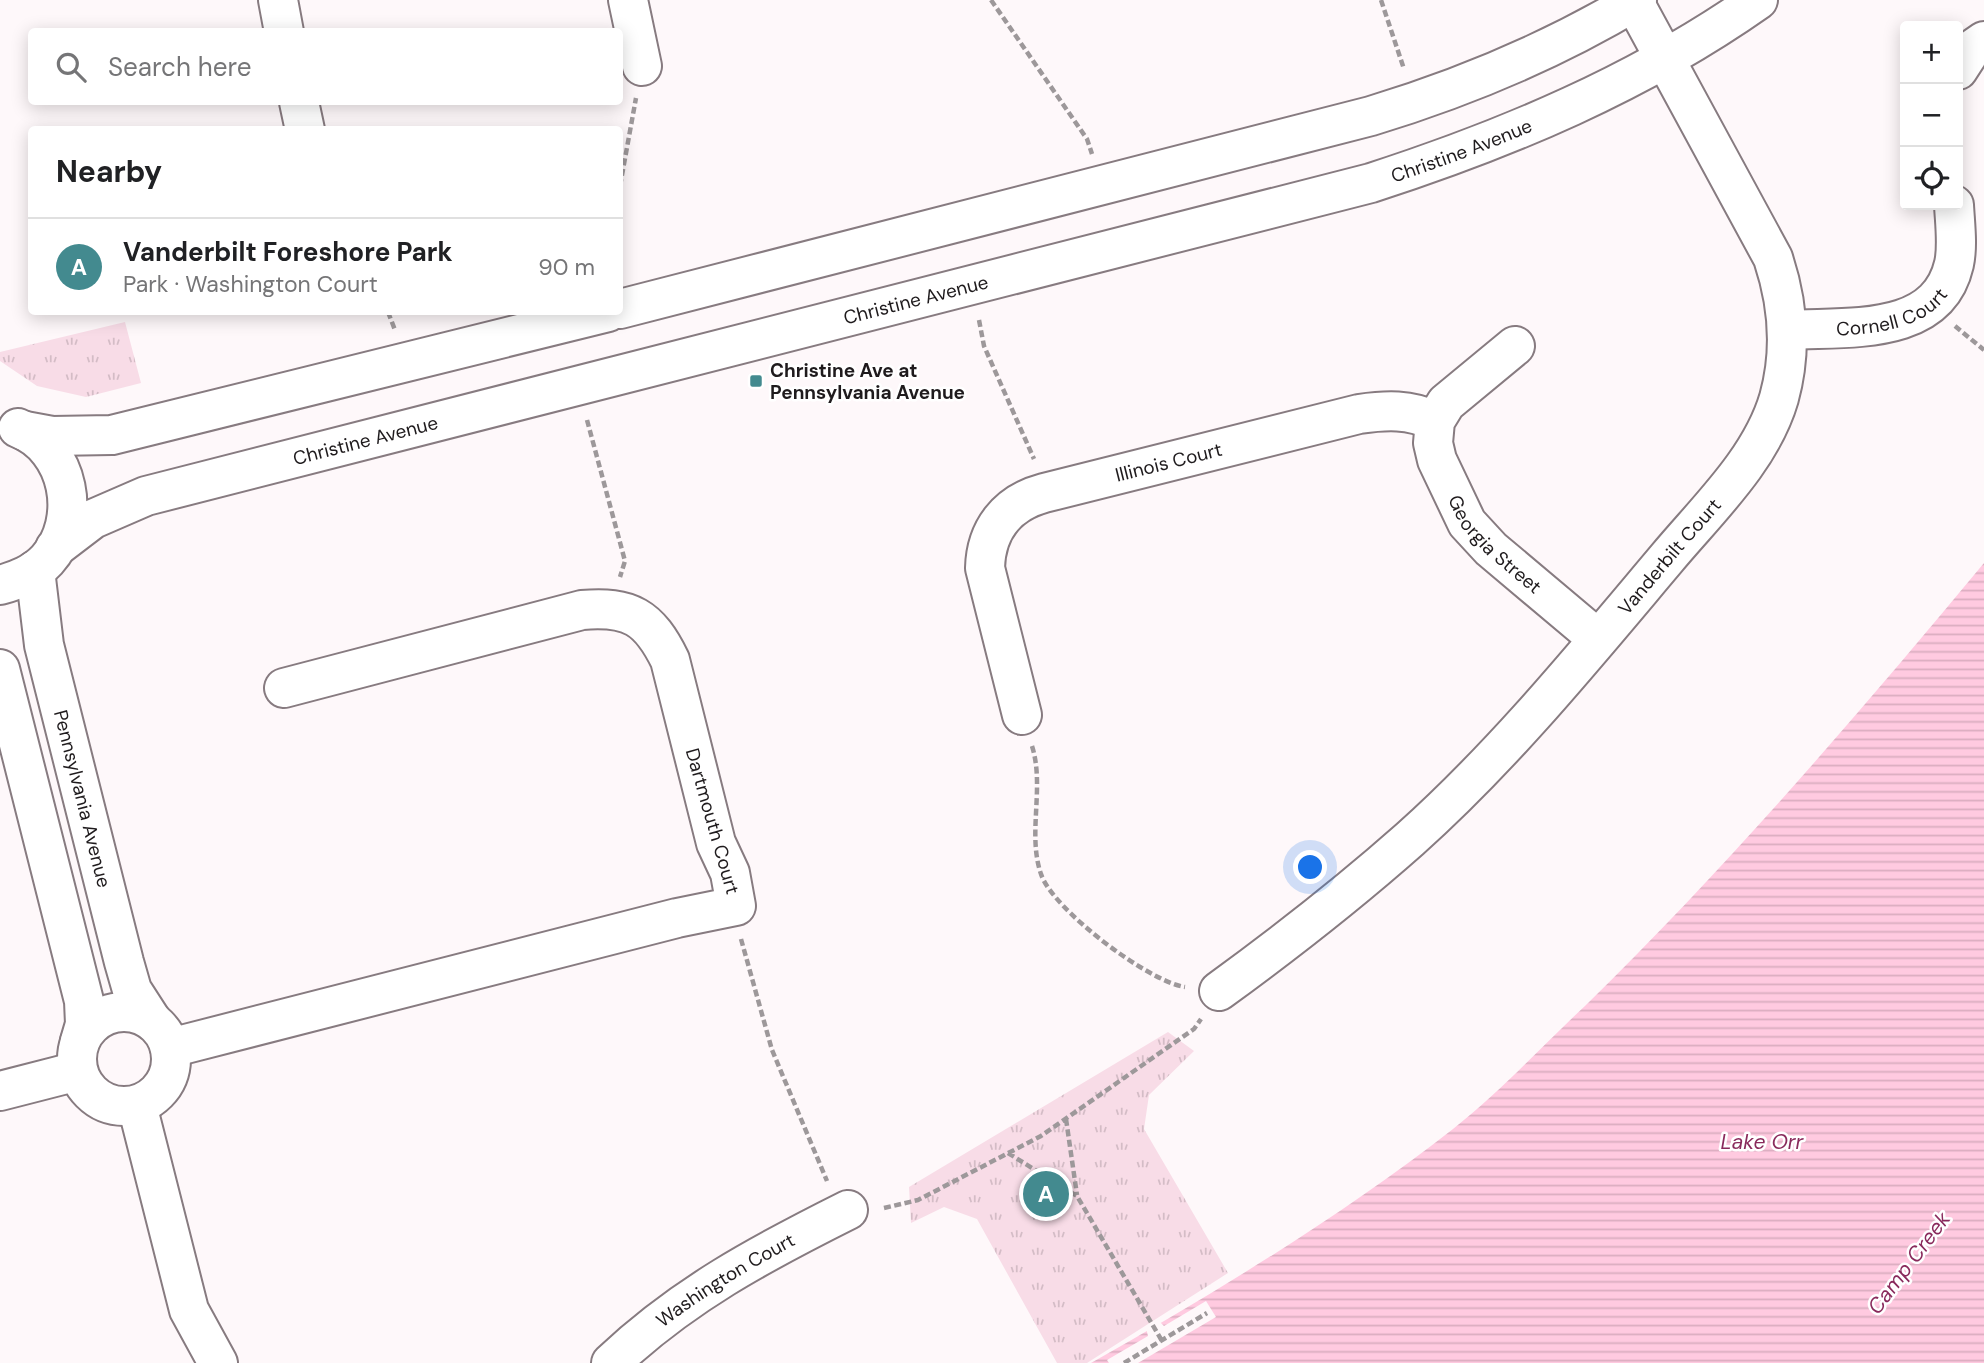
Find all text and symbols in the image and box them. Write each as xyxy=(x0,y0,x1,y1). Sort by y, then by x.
map controls xyxy=(1900,21,1963,210)
button: + xyxy=(1900,21,1963,84)
search box xyxy=(28,28,623,105)
icon: search xyxy=(52,48,90,86)
text: Search here xyxy=(108,50,251,84)
button: − xyxy=(1900,84,1963,147)
street label: Christine Avenue xyxy=(1388,113,1536,189)
button: locate xyxy=(1900,147,1963,210)
text: Nearby xyxy=(56,152,162,191)
text: Vanderbilt Foreshore Park xyxy=(123,235,452,269)
text: A xyxy=(71,252,87,282)
text: 90 m xyxy=(538,252,595,282)
text: Park · Washington Court xyxy=(123,269,378,299)
street label: Christine Avenue xyxy=(841,269,991,330)
street label: Cornell Court xyxy=(1836,283,1953,341)
place label: Christine Ave at Pennsylvania Avenue xyxy=(770,358,965,405)
marker: Christine Ave at Pennsylvania Avenue xyxy=(748,373,764,389)
street label: Christine Avenue xyxy=(290,410,441,471)
street label: Illinois Court xyxy=(1113,437,1225,488)
street label: Georgia Street xyxy=(1442,491,1547,599)
street label: Vanderbilt Court xyxy=(1613,493,1727,620)
street label: Pennsylvania Avenue xyxy=(48,707,117,890)
street label: Dartmouth Court xyxy=(680,745,745,897)
your location xyxy=(1293,850,1327,884)
water label: Lake Orr xyxy=(1721,1128,1805,1156)
pin: A xyxy=(1023,1168,1069,1220)
water label: Camp Creek xyxy=(1861,1206,1957,1320)
street label: Washington Court xyxy=(651,1227,799,1333)

